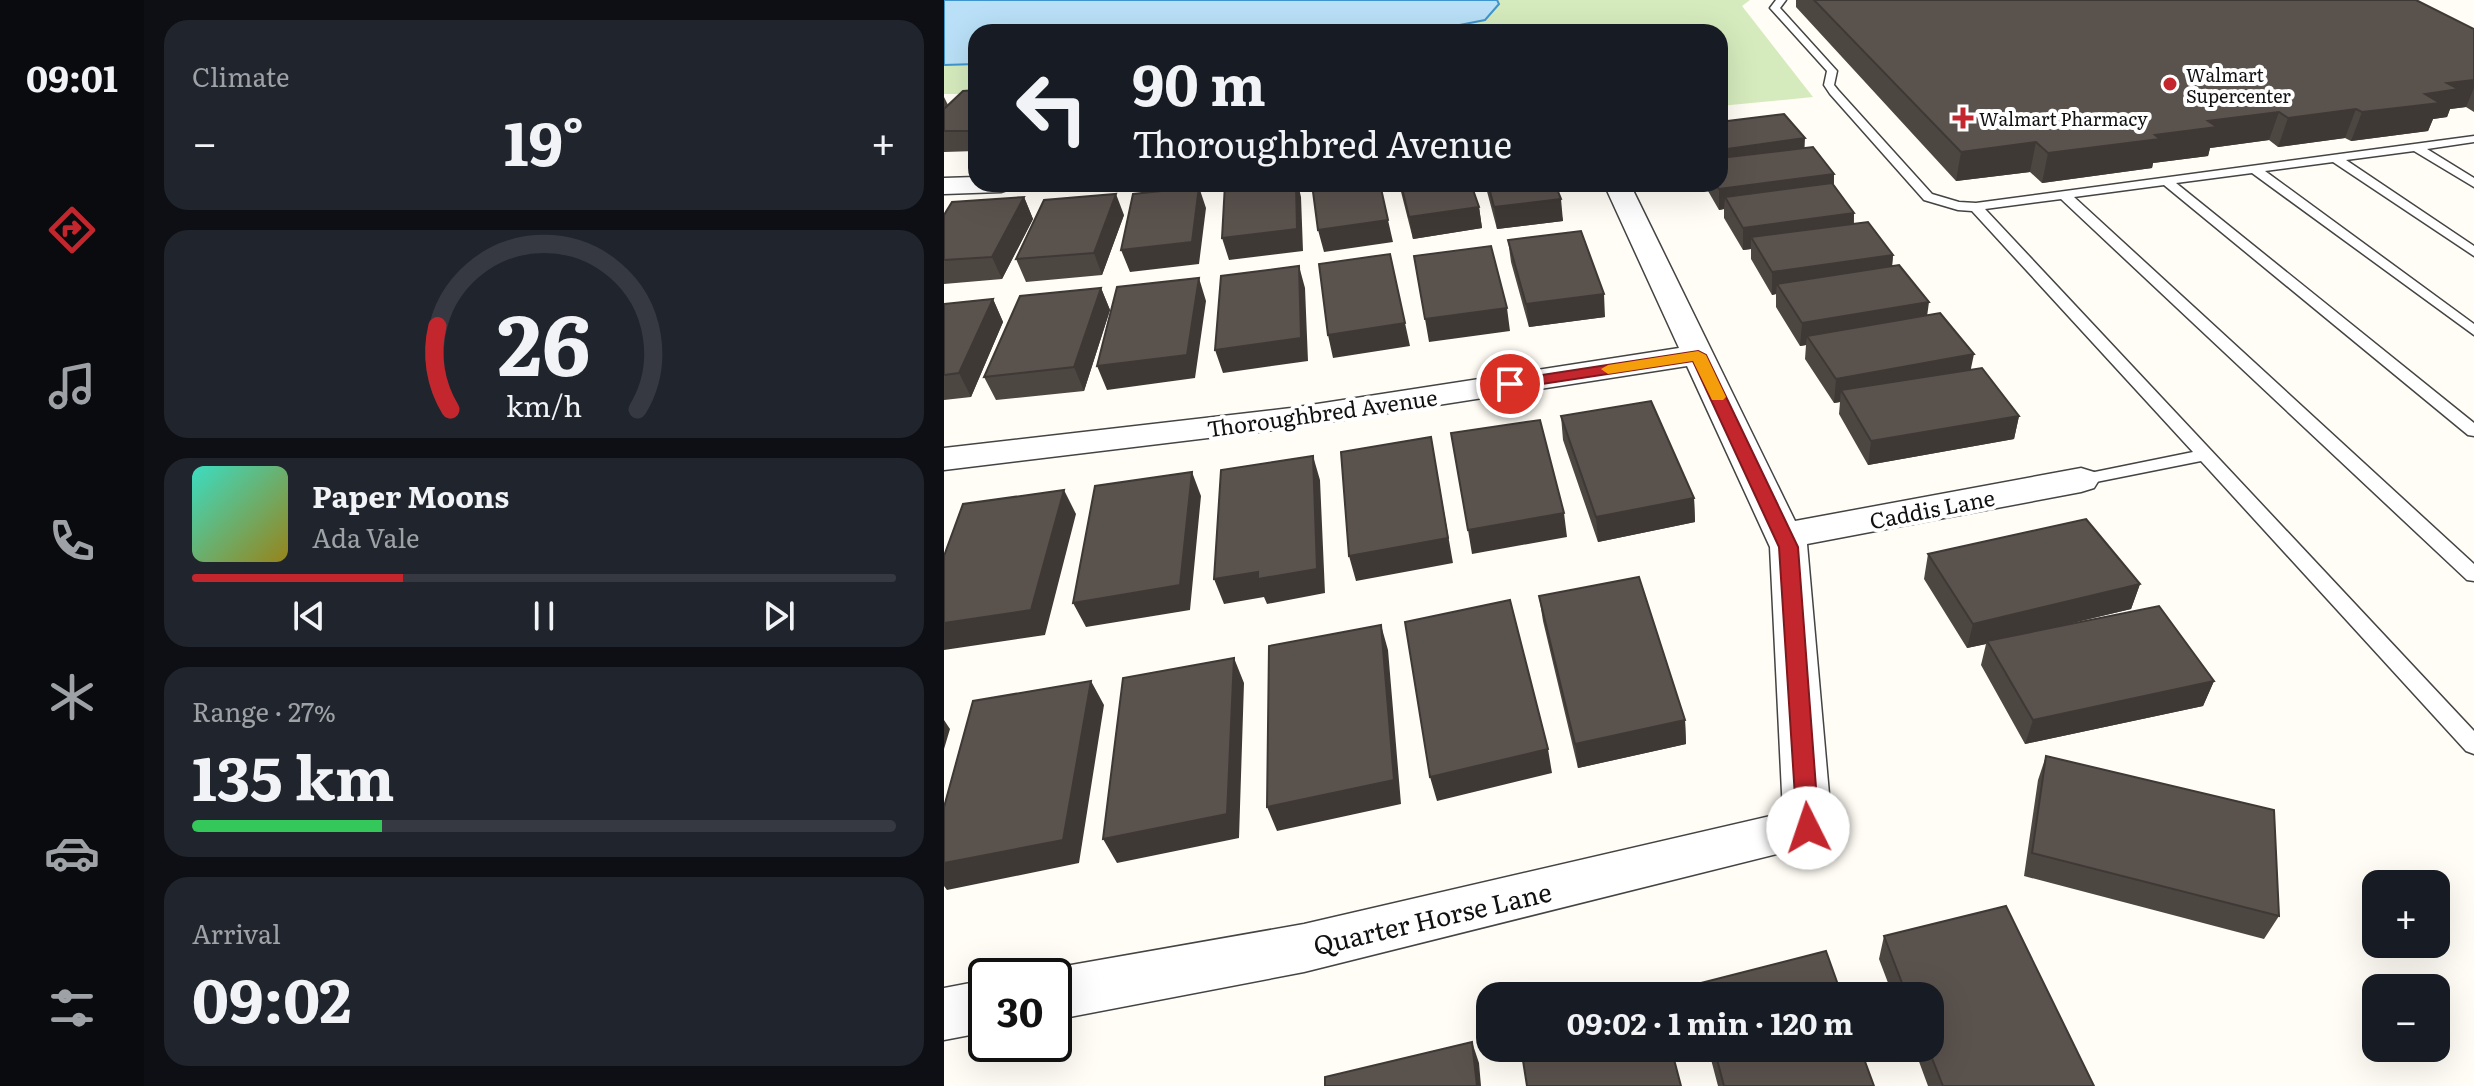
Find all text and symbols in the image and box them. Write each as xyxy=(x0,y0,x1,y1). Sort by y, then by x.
text: 90 m xyxy=(1132,40,1266,123)
text: 09:01 xyxy=(26,50,118,103)
text: Climate xyxy=(192,56,290,95)
icon: left xyxy=(1000,56,1104,160)
place label: Walmart Supercenter xyxy=(2186,61,2291,109)
marker: Walmart Supercenter xyxy=(2161,75,2179,93)
text: 19° xyxy=(504,95,584,184)
place label: Walmart Pharmacy xyxy=(1979,105,2148,132)
text: − xyxy=(192,107,218,173)
text: + xyxy=(870,107,896,173)
marker: Walmart Pharmacy xyxy=(1954,109,1972,127)
text: Thoroughbred Avenue xyxy=(1132,116,1512,169)
icon: directions xyxy=(44,202,100,258)
text: 26 xyxy=(497,277,591,401)
pin xyxy=(1476,350,1544,418)
icon: music xyxy=(44,358,100,414)
icon: arrive xyxy=(1488,362,1532,406)
street label: Thoroughbred Avenue xyxy=(1205,379,1439,445)
text: km/h xyxy=(506,383,582,426)
text: Paper Moons xyxy=(312,473,509,517)
street label: Caddis Lane xyxy=(1867,480,1997,536)
icon: phone xyxy=(44,513,100,569)
text: Ada Vale xyxy=(312,517,419,556)
icon: previous xyxy=(287,594,331,638)
icon: pause xyxy=(522,594,566,638)
icon: next xyxy=(757,594,801,638)
icon: climate xyxy=(44,669,100,725)
text: Range · 27% xyxy=(192,691,336,730)
text: 135 km xyxy=(192,730,395,819)
position arrow xyxy=(1766,786,1850,870)
icon: car xyxy=(44,825,100,881)
map controls xyxy=(2362,870,2450,1062)
button: + xyxy=(2362,870,2450,958)
street label: Quarter Horse Lane xyxy=(1309,871,1555,963)
text: Arrival xyxy=(192,913,281,952)
text: 09:02 xyxy=(192,952,352,1041)
speed limit sign: 30 xyxy=(968,958,1072,1062)
button: − xyxy=(2362,974,2450,1062)
icon: filters xyxy=(44,980,100,1036)
text: 09:02 · 1 min · 120 m xyxy=(1567,1000,1853,1044)

